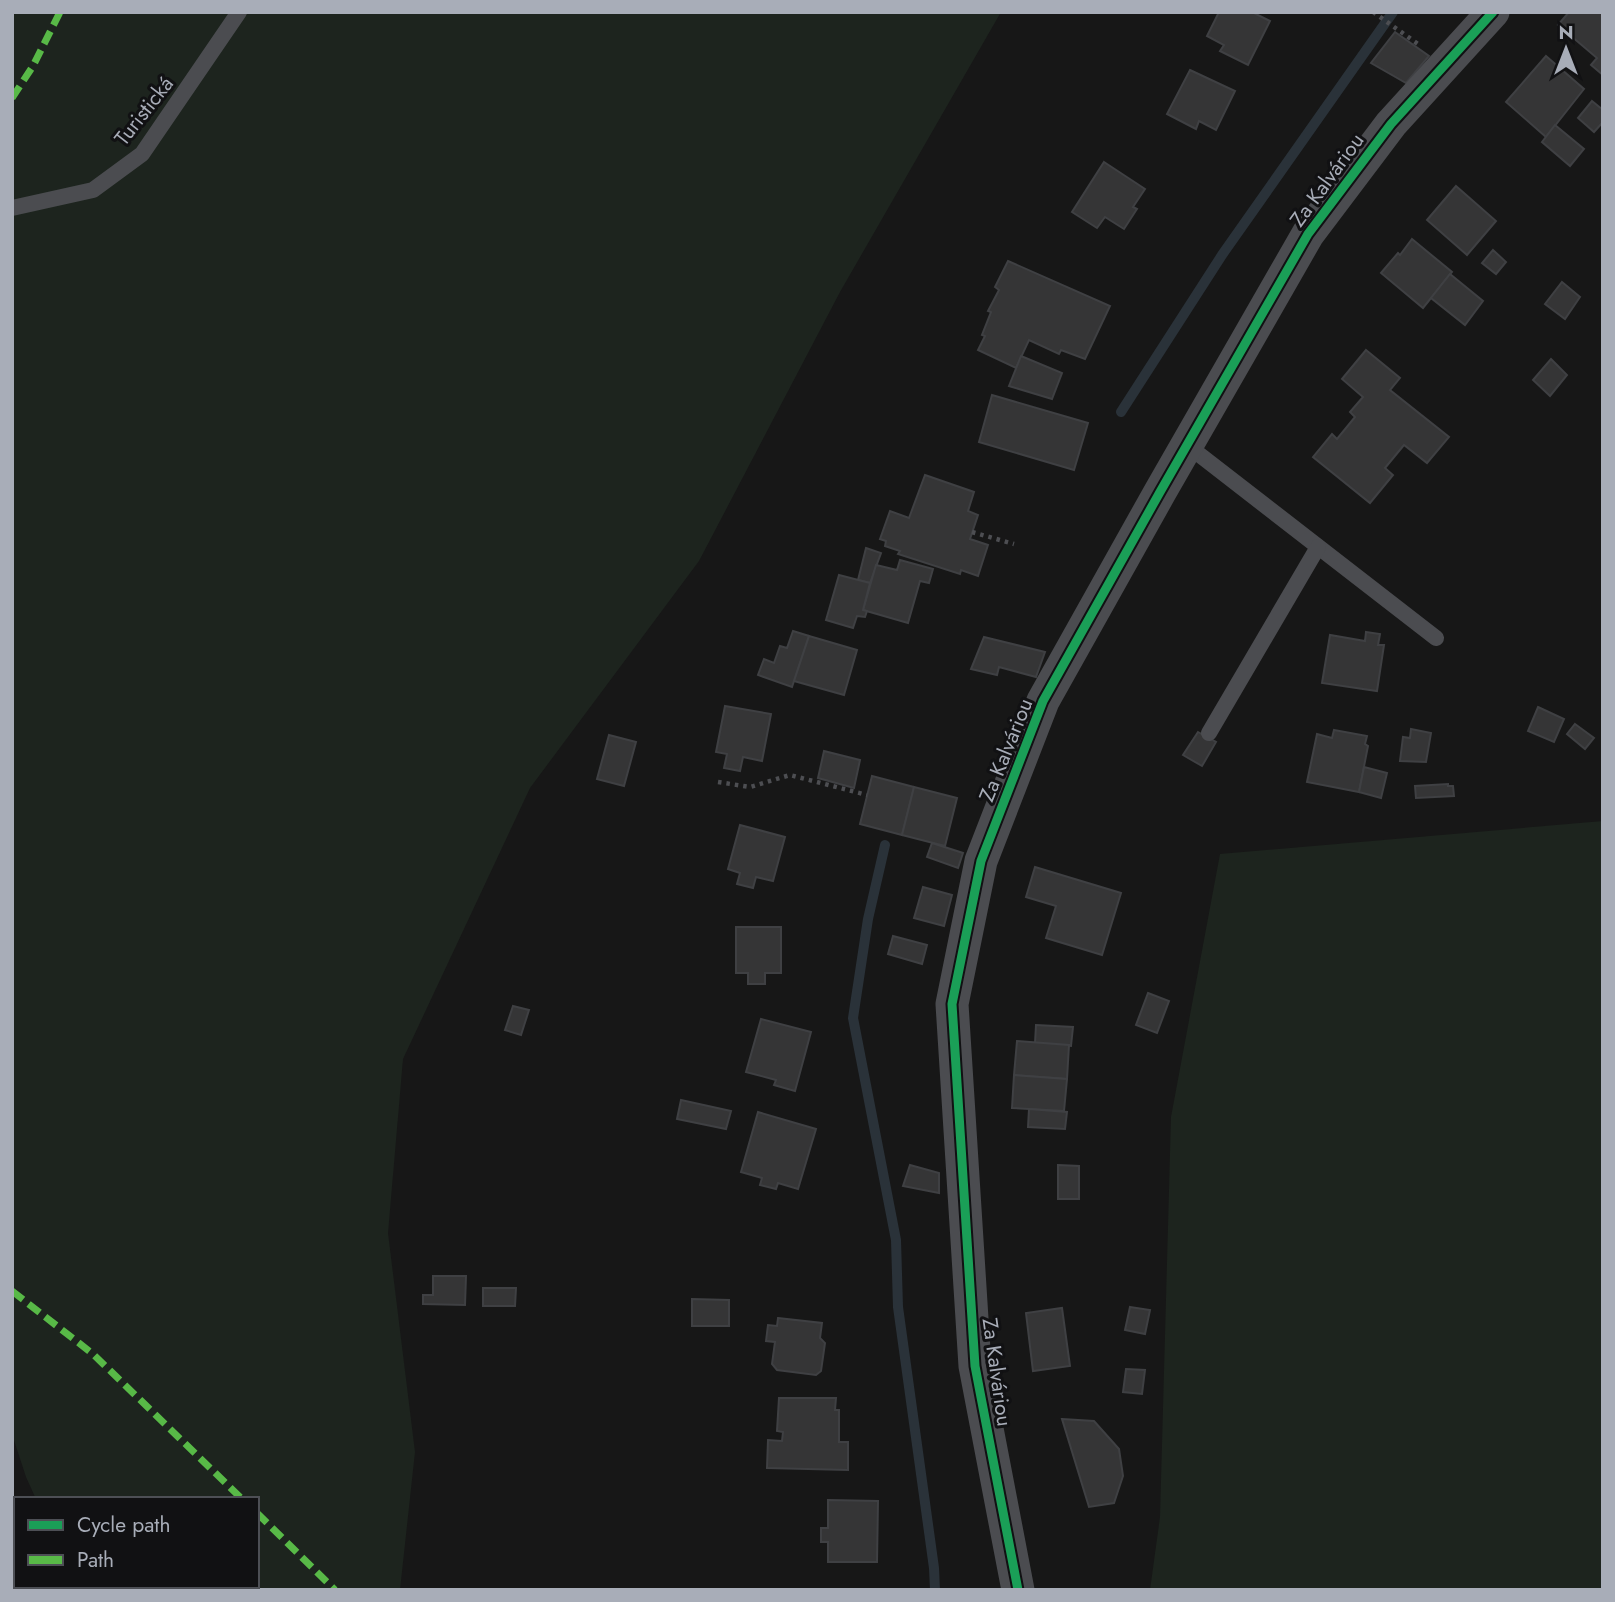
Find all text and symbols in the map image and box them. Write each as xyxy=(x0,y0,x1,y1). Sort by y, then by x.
north arrow xyxy=(1531,14,1601,84)
text: N xyxy=(1558,19,1574,46)
street label: Turistická xyxy=(107,70,181,152)
street label: Za Kalváriou xyxy=(1283,127,1371,233)
street label: Za Kalváriou xyxy=(972,694,1040,806)
street label: Za Kalváriou xyxy=(975,1316,1019,1428)
legend xyxy=(14,1497,259,1588)
text: Cycle path xyxy=(77,1510,170,1540)
text: Path xyxy=(77,1545,114,1575)

